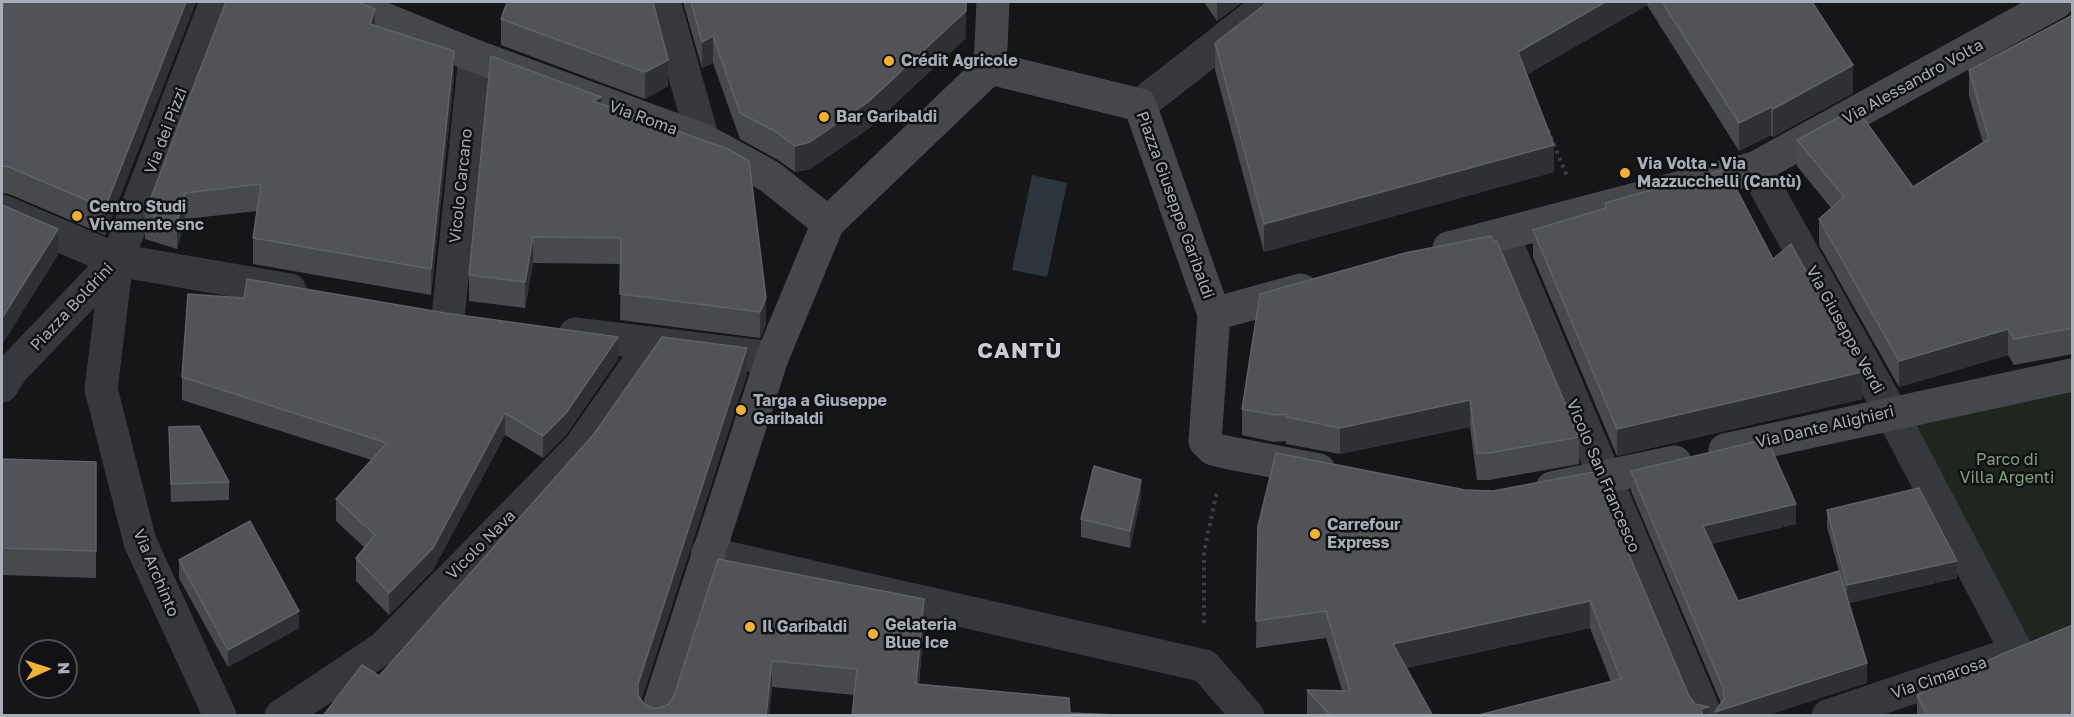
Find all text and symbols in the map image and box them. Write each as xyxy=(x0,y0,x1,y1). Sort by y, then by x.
street label: Via Alessandro Volta xyxy=(1839,35,1987,129)
place label: Crédit Agricole xyxy=(901,51,1018,71)
marker: Crédit Agricole xyxy=(882,54,896,68)
street label: Via dei Pizzi xyxy=(141,85,191,177)
street label: Via Roma xyxy=(606,97,680,139)
place label: Bar Garibaldi xyxy=(836,107,937,127)
street label: Piazza Giuseppe Garibaldi xyxy=(1132,109,1218,301)
marker: Bar Garibaldi xyxy=(817,110,831,124)
street label: Vicolo Carcano xyxy=(445,128,477,244)
place label: Via Volta - Via Mazzucchelli (Cantù) xyxy=(1637,154,1802,192)
marker: Via Volta - Via Mazzucchelli (Cantù) xyxy=(1618,166,1632,180)
place label: Centro Studi Vivamente snc xyxy=(89,197,204,235)
marker: Centro Studi Vivamente snc xyxy=(70,209,84,223)
street label: Piazza Boldrini xyxy=(26,259,118,355)
street label: Via Giuseppe Verdi xyxy=(1802,263,1888,397)
district label: CANTÙ xyxy=(977,338,1063,364)
place label: Targa a Giuseppe Garibaldi xyxy=(753,391,887,429)
street label: Vicolo San Francesco xyxy=(1562,397,1644,555)
street label: Via Dante Alighieri xyxy=(1754,402,1896,452)
marker: Targa a Giuseppe Garibaldi xyxy=(734,403,748,417)
park label: Parco di Villa Argenti xyxy=(1960,450,2054,488)
street label: Vicolo Nava xyxy=(442,506,520,584)
place label: Carrefour Express xyxy=(1327,515,1400,553)
street label: Via Archinto xyxy=(129,526,183,620)
marker: Carrefour Express xyxy=(1308,527,1322,541)
place label: Gelateria Blue Ice xyxy=(885,615,957,653)
place label: Il Garibaldi xyxy=(762,617,847,637)
marker: Il Garibaldi xyxy=(743,620,757,634)
marker: Gelateria Blue Ice xyxy=(866,627,880,641)
north arrow xyxy=(18,639,78,699)
street label: Via Cimarosa xyxy=(1889,653,1989,703)
text: N xyxy=(54,662,74,675)

